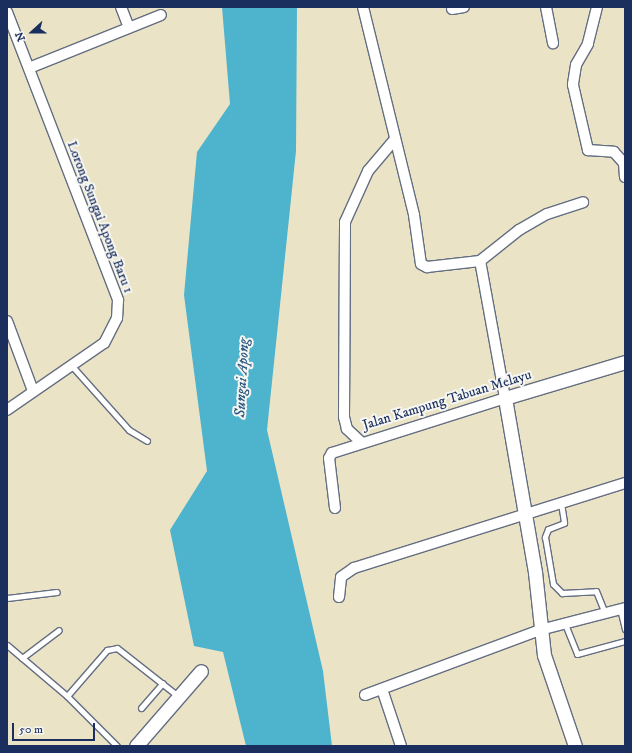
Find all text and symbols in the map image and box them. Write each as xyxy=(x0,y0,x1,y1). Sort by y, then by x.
north arrow xyxy=(12,12,52,52)
text: N xyxy=(13,30,29,43)
street label: Lorong Sungai Apong Baru 1 xyxy=(63,139,137,295)
water label: Sungai Apong xyxy=(231,338,253,418)
street label: Jalan Kampung Tabuan Melayu xyxy=(361,366,533,434)
scale bar xyxy=(14,715,97,741)
text: 50 m xyxy=(19,722,43,737)

